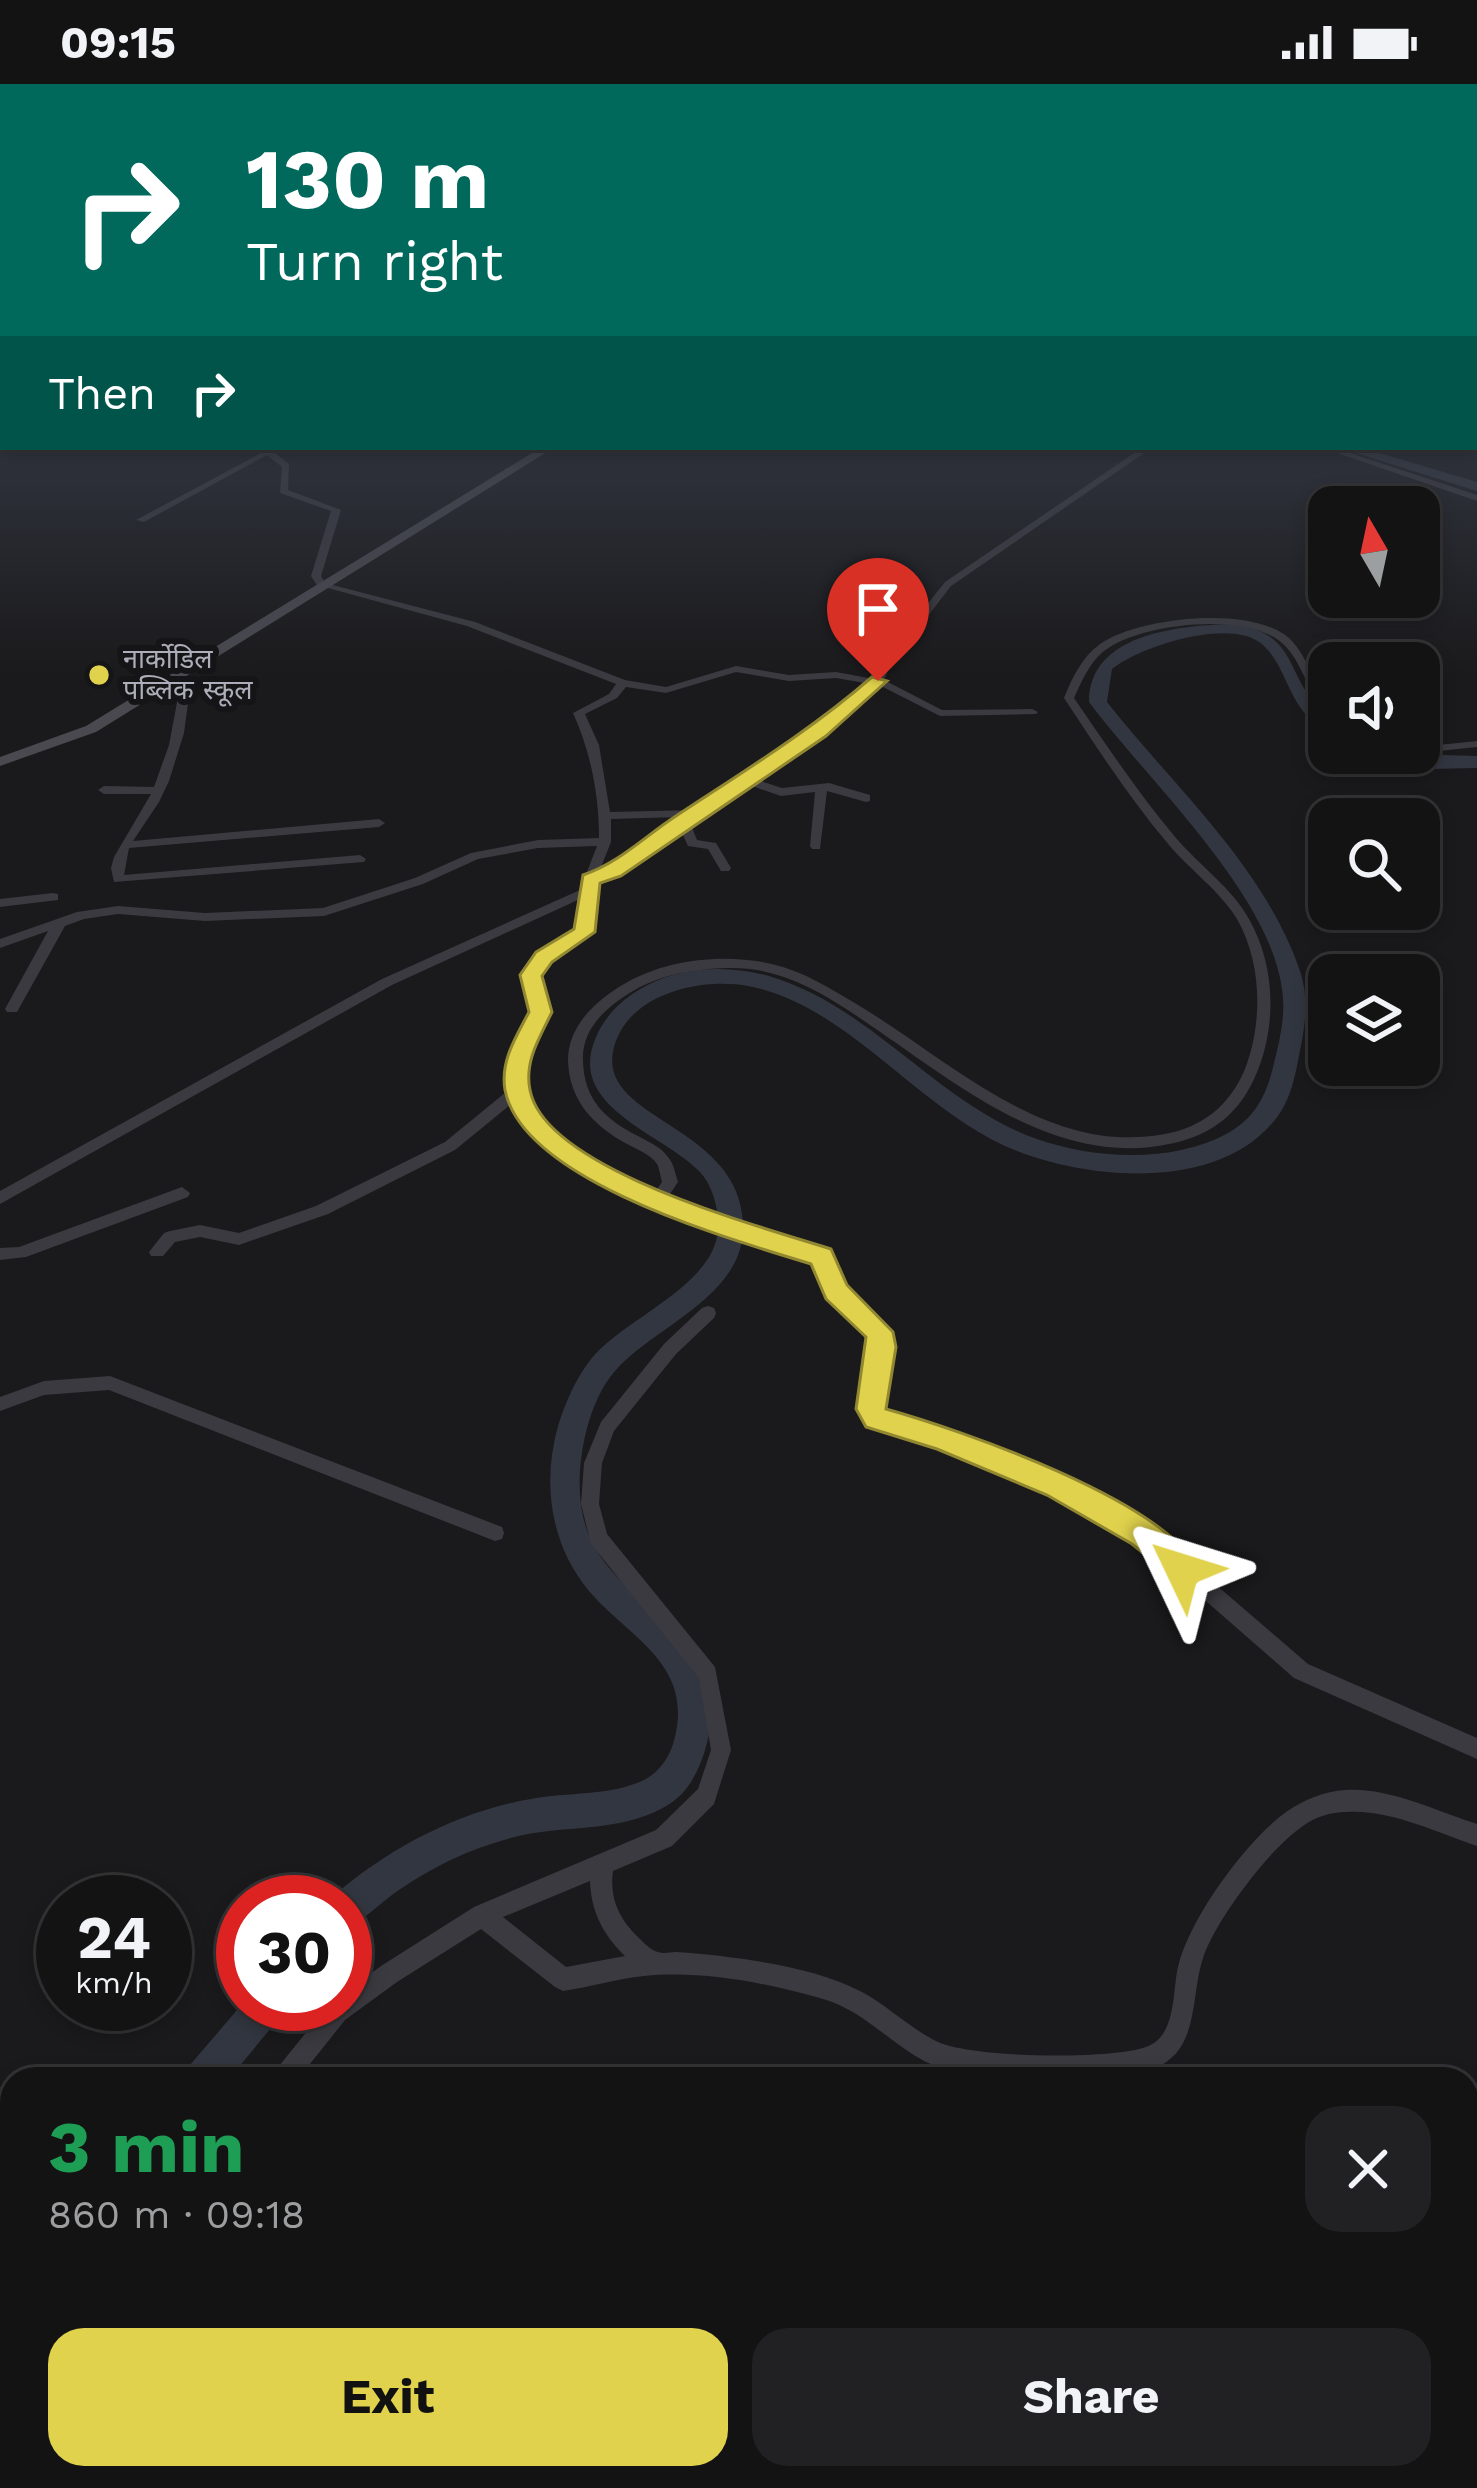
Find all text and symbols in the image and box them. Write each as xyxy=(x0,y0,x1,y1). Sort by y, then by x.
text: 09:15 xyxy=(60,16,176,69)
text: 130 m xyxy=(246,130,489,228)
icon: right xyxy=(48,132,204,288)
text: Turn right xyxy=(246,230,503,293)
icon: right xyxy=(180,360,246,426)
text: Then xyxy=(48,367,156,420)
north arrow xyxy=(1308,486,1440,618)
map controls xyxy=(1308,486,1440,1086)
pin xyxy=(827,558,929,681)
icon: arrive xyxy=(845,576,911,642)
button: sound xyxy=(1308,642,1440,774)
place label: नार्कोडिल पब्लिक स्कूल xyxy=(123,643,253,707)
marker: नार्कोडिल पब्लिक स्कूल xyxy=(86,662,112,688)
button: search xyxy=(1308,798,1440,930)
button: layers xyxy=(1308,954,1440,1086)
position arrow xyxy=(1119,1507,1245,1633)
speed limit sign: 30 xyxy=(216,1875,372,2031)
text: 24 xyxy=(77,1902,151,1973)
text: km/h xyxy=(75,1965,153,2000)
text: 3 min xyxy=(48,2105,245,2189)
button: close xyxy=(1305,2106,1431,2232)
text: 860 m · 09:18 xyxy=(48,2192,305,2237)
button: Exit xyxy=(48,2328,728,2466)
button: Share xyxy=(752,2328,1431,2466)

